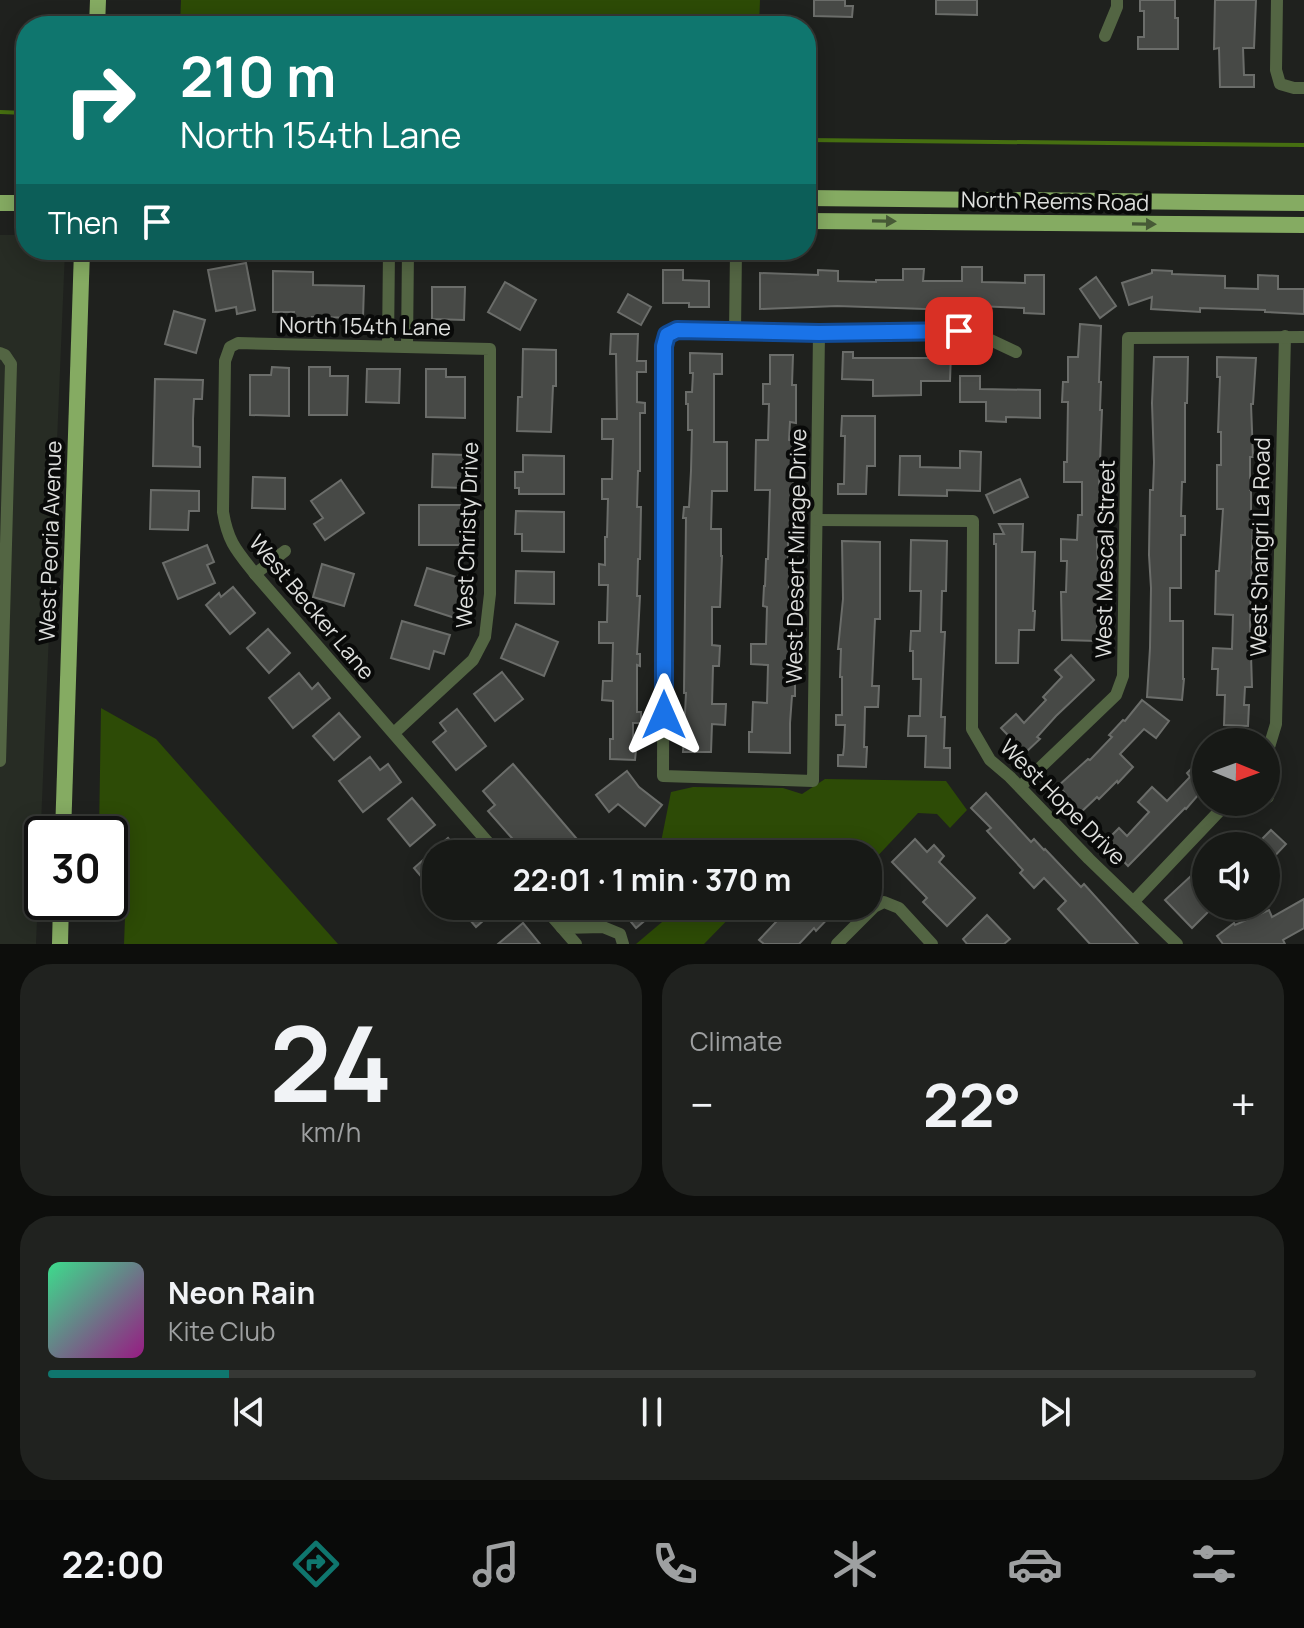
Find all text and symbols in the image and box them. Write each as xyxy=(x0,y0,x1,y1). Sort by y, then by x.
text: 210 m xyxy=(180,37,336,114)
icon: right xyxy=(48,48,152,152)
text: North 154th Lane xyxy=(180,110,462,159)
street label: North Reems Road xyxy=(961,184,1149,218)
icon: arrive xyxy=(135,200,179,244)
text: Then xyxy=(48,202,119,243)
one-way arrow xyxy=(872,215,897,227)
one-way arrow xyxy=(1132,218,1157,230)
pin xyxy=(925,297,993,365)
icon: arrive xyxy=(937,309,981,353)
street label: North 154th Lane xyxy=(279,310,451,343)
street label: West Desert Mirage Drive xyxy=(779,428,813,684)
street label: West Shangri La Road xyxy=(1243,437,1277,657)
street label: West Peoria Avenue xyxy=(32,440,69,642)
street label: West Christy Drive xyxy=(449,441,485,629)
street label: West Mescal Street xyxy=(1088,459,1122,658)
street label: West Becker Lane xyxy=(242,528,382,686)
position arrow xyxy=(622,673,706,757)
north arrow xyxy=(1192,728,1280,816)
map controls xyxy=(1192,728,1280,920)
street label: West Hope Drive xyxy=(993,732,1133,872)
speed limit sign: 30 xyxy=(24,816,128,920)
button: sound xyxy=(1192,832,1280,920)
text: 22:01 · 1 min · 370 m xyxy=(513,859,791,900)
text: 24 xyxy=(269,991,393,1133)
text: Climate xyxy=(690,1023,782,1059)
text: 22° xyxy=(923,1063,1021,1145)
text: − xyxy=(690,1074,714,1134)
text: + xyxy=(1231,1074,1256,1134)
text: km/h xyxy=(301,1114,361,1150)
text: Neon Rain xyxy=(168,1272,315,1313)
text: Kite Club xyxy=(168,1313,275,1349)
icon: previous xyxy=(227,1390,271,1434)
icon: pause xyxy=(630,1390,674,1434)
icon: next xyxy=(1033,1390,1077,1434)
icon: directions xyxy=(288,1536,344,1592)
icon: music xyxy=(468,1536,524,1592)
icon: phone xyxy=(647,1536,703,1592)
icon: climate xyxy=(827,1536,883,1592)
icon: car xyxy=(1007,1536,1063,1592)
icon: filters xyxy=(1186,1536,1242,1592)
text: 22:00 xyxy=(62,1540,164,1589)

